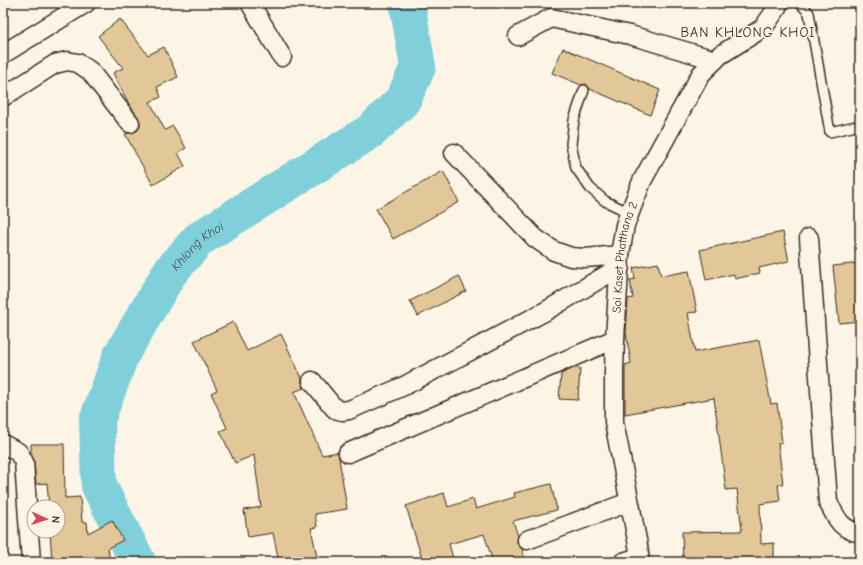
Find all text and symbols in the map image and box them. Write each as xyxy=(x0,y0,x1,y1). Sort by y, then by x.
district label: BAN KHLONG KHOI xyxy=(680,24,816,41)
street label: Soi Kaset Phatthana 2 xyxy=(610,200,640,313)
water label: Khlong Khoi xyxy=(168,218,227,274)
north arrow xyxy=(26,499,66,539)
text: N xyxy=(49,516,62,523)

